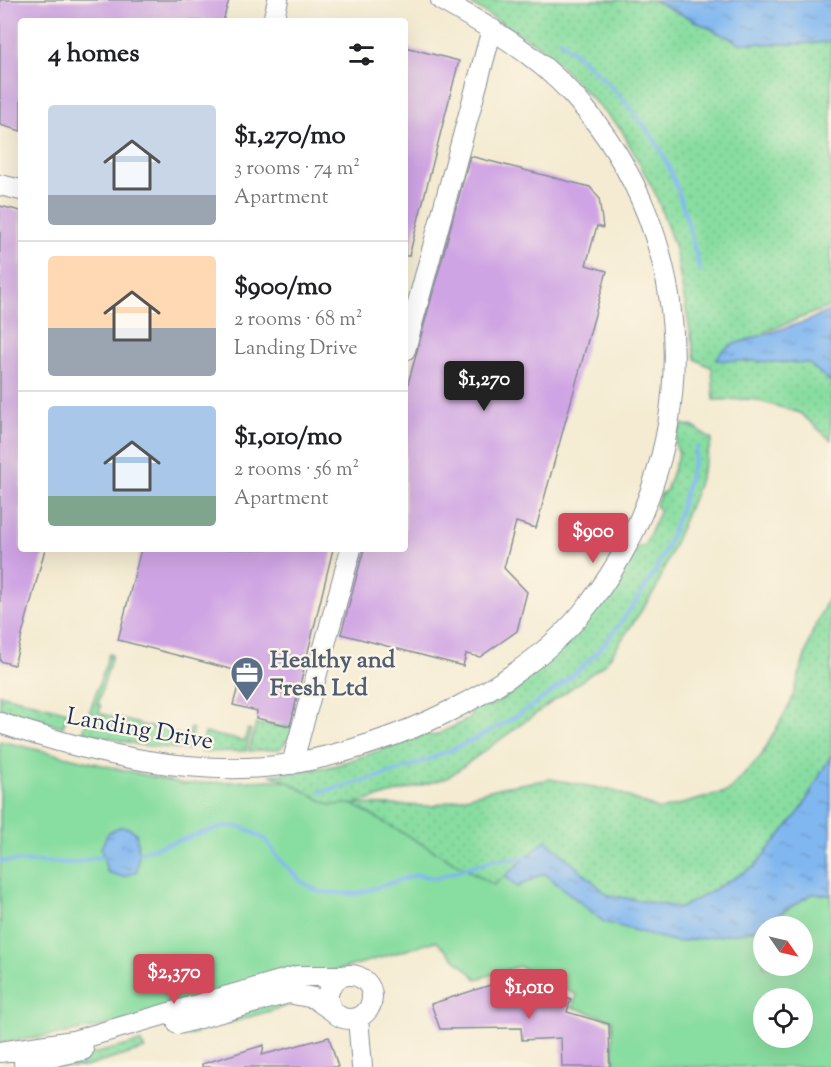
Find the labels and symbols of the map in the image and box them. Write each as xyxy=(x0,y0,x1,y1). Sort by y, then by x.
pin: $1,270 xyxy=(435,361,533,412)
pin: $900 xyxy=(557,513,629,564)
place label: Healthy and Fresh Ltd xyxy=(270,644,396,706)
office icon: Healthy and Fresh Ltd xyxy=(229,655,265,702)
street label: Landing Drive xyxy=(64,700,216,760)
north arrow xyxy=(753,916,813,976)
pin: $2,370 xyxy=(125,954,223,1005)
pin: $1,010 xyxy=(480,969,578,1020)

